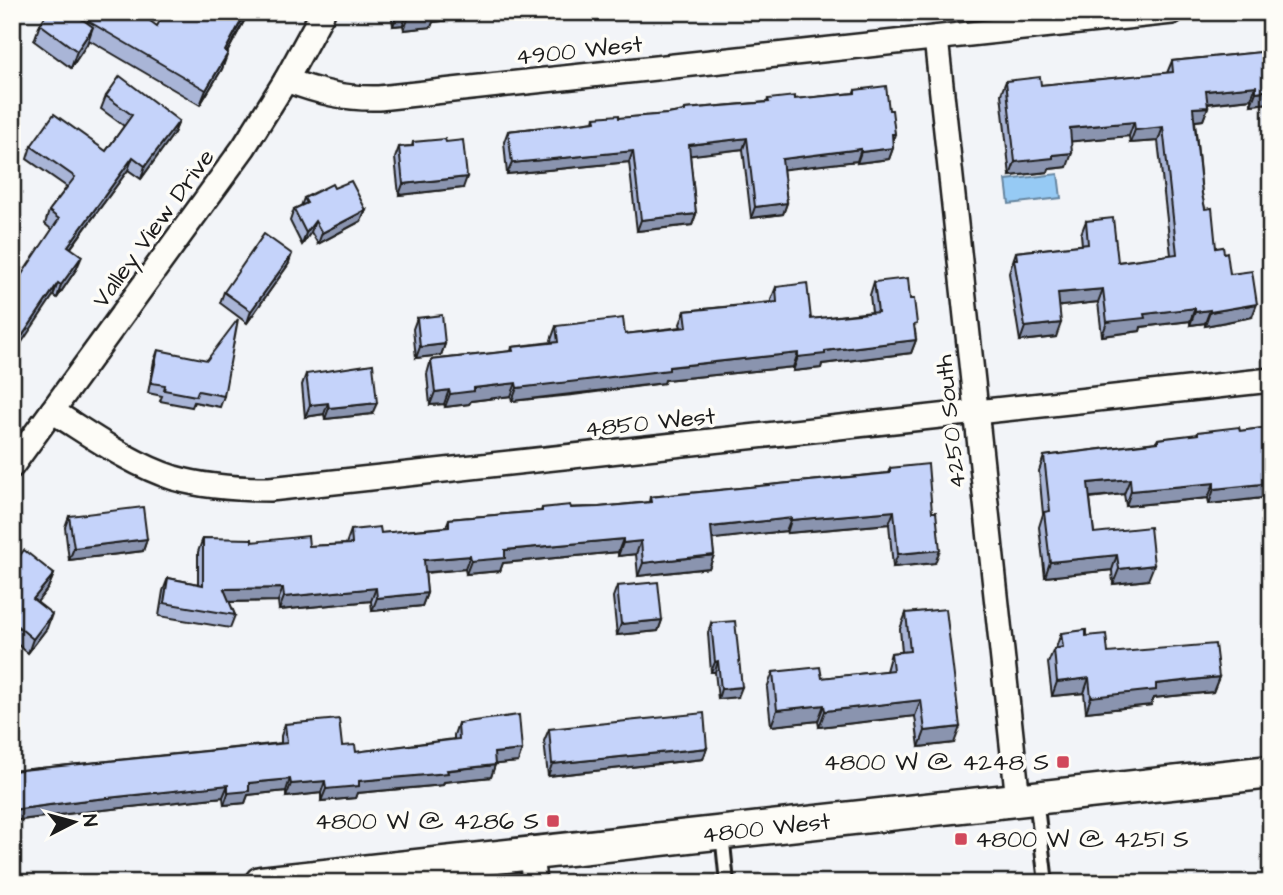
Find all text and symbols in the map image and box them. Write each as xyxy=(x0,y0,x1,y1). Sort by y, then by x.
street label: 4900 West xyxy=(514,27,644,75)
street label: Valley View Drive xyxy=(84,142,224,316)
street label: 4250 South xyxy=(927,353,975,491)
street label: 4850 West xyxy=(583,399,717,447)
place label: 4800 W @ 4248 S xyxy=(823,746,1049,780)
marker: 4800 W @ 4248 S xyxy=(1055,754,1071,770)
north arrow xyxy=(38,786,108,856)
place label: 4800 W @ 4286 S xyxy=(315,805,539,839)
street label: 4800 West xyxy=(700,805,832,852)
text: N xyxy=(75,813,103,828)
marker: 4800 W @ 4286 S xyxy=(545,813,561,829)
place label: 4800 W @ 4251 S xyxy=(975,823,1189,857)
marker: 4800 W @ 4251 S xyxy=(953,831,969,847)

